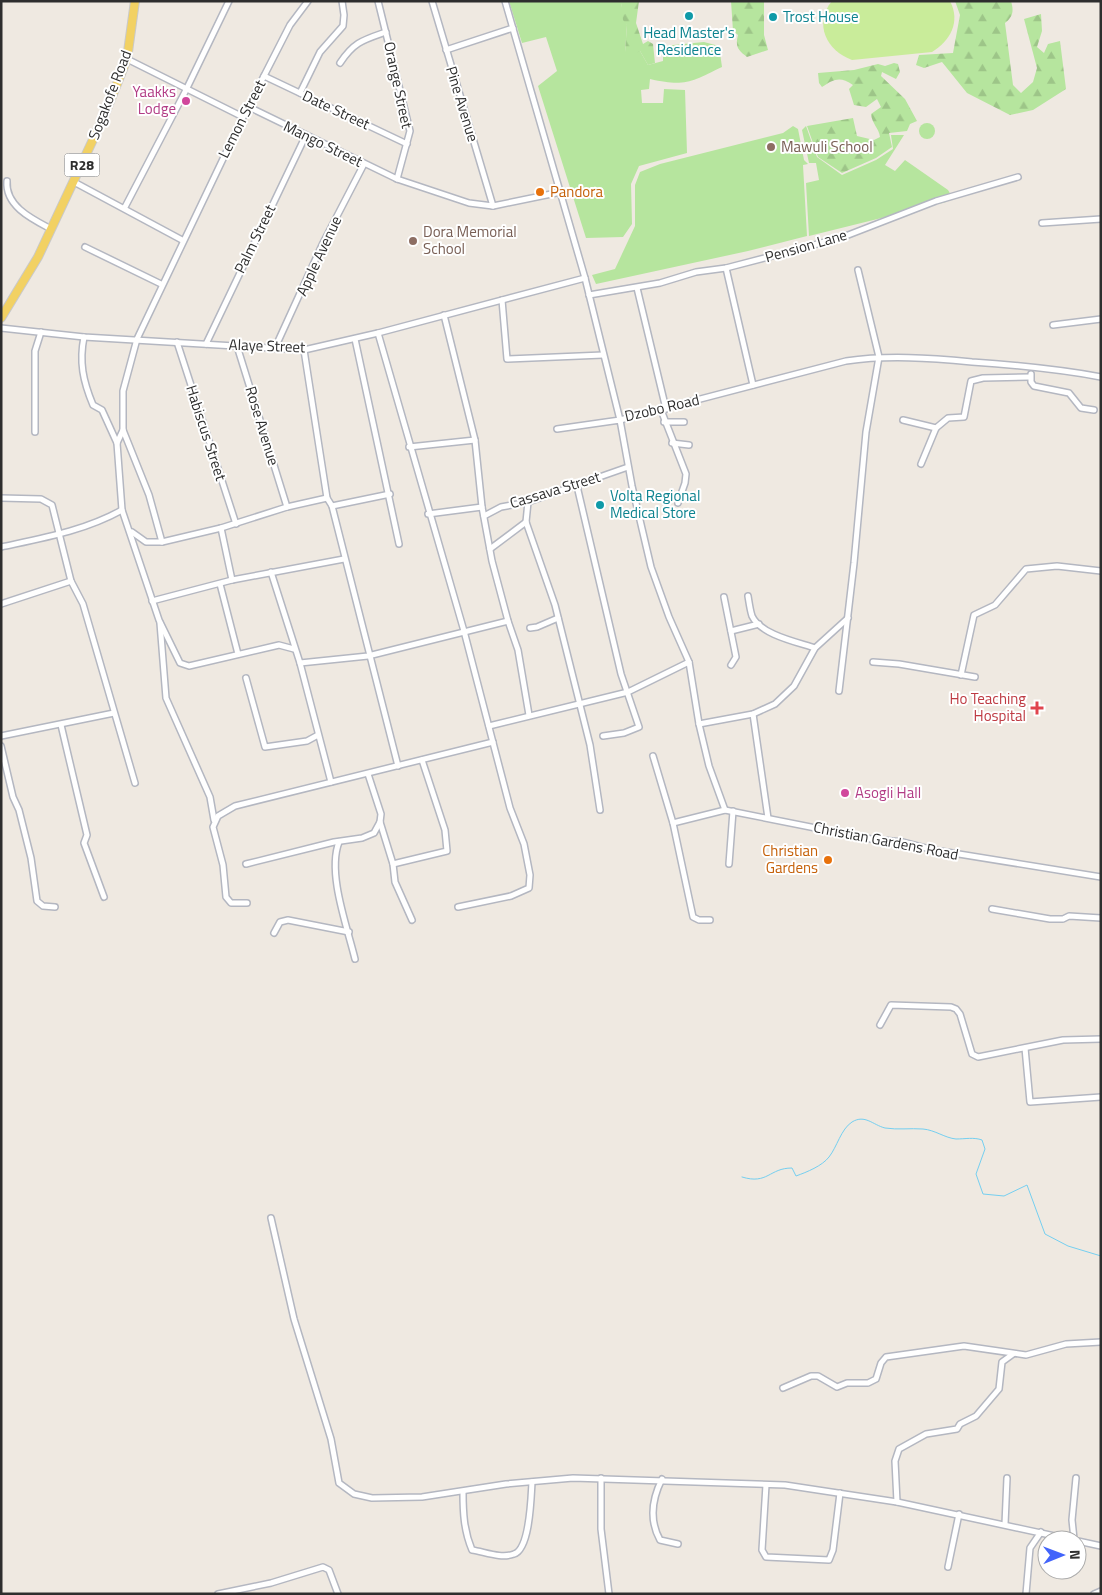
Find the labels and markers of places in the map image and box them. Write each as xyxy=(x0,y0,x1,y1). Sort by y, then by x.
place label: Trost House xyxy=(783,5,859,28)
marker: Head Master's Residence xyxy=(683,10,695,22)
marker: Trost House xyxy=(767,11,779,23)
place label: Head Master's Residence xyxy=(643,21,735,61)
place label: Yaakks Lodge xyxy=(133,80,176,120)
marker: Yaakks Lodge xyxy=(180,95,192,107)
place label: Mawuli School xyxy=(781,135,873,158)
marker: Mawuli School xyxy=(765,141,777,153)
place label: Pandora xyxy=(550,180,603,203)
marker: Pandora xyxy=(534,186,546,198)
place label: Dora Memorial School xyxy=(423,220,517,260)
marker: Dora Memorial School xyxy=(407,235,419,247)
place label: Volta Regional Medical Store xyxy=(610,484,700,524)
marker: Volta Regional Medical Store xyxy=(594,499,606,511)
place label: Ho Teaching Hospital xyxy=(949,687,1026,727)
marker: Ho Teaching Hospital xyxy=(1030,701,1044,715)
place label: Asogli Hall xyxy=(855,781,921,804)
marker: Asogli Hall xyxy=(839,787,851,799)
place label: Christian Gardens xyxy=(762,839,818,879)
marker: Christian Gardens xyxy=(822,854,834,866)

